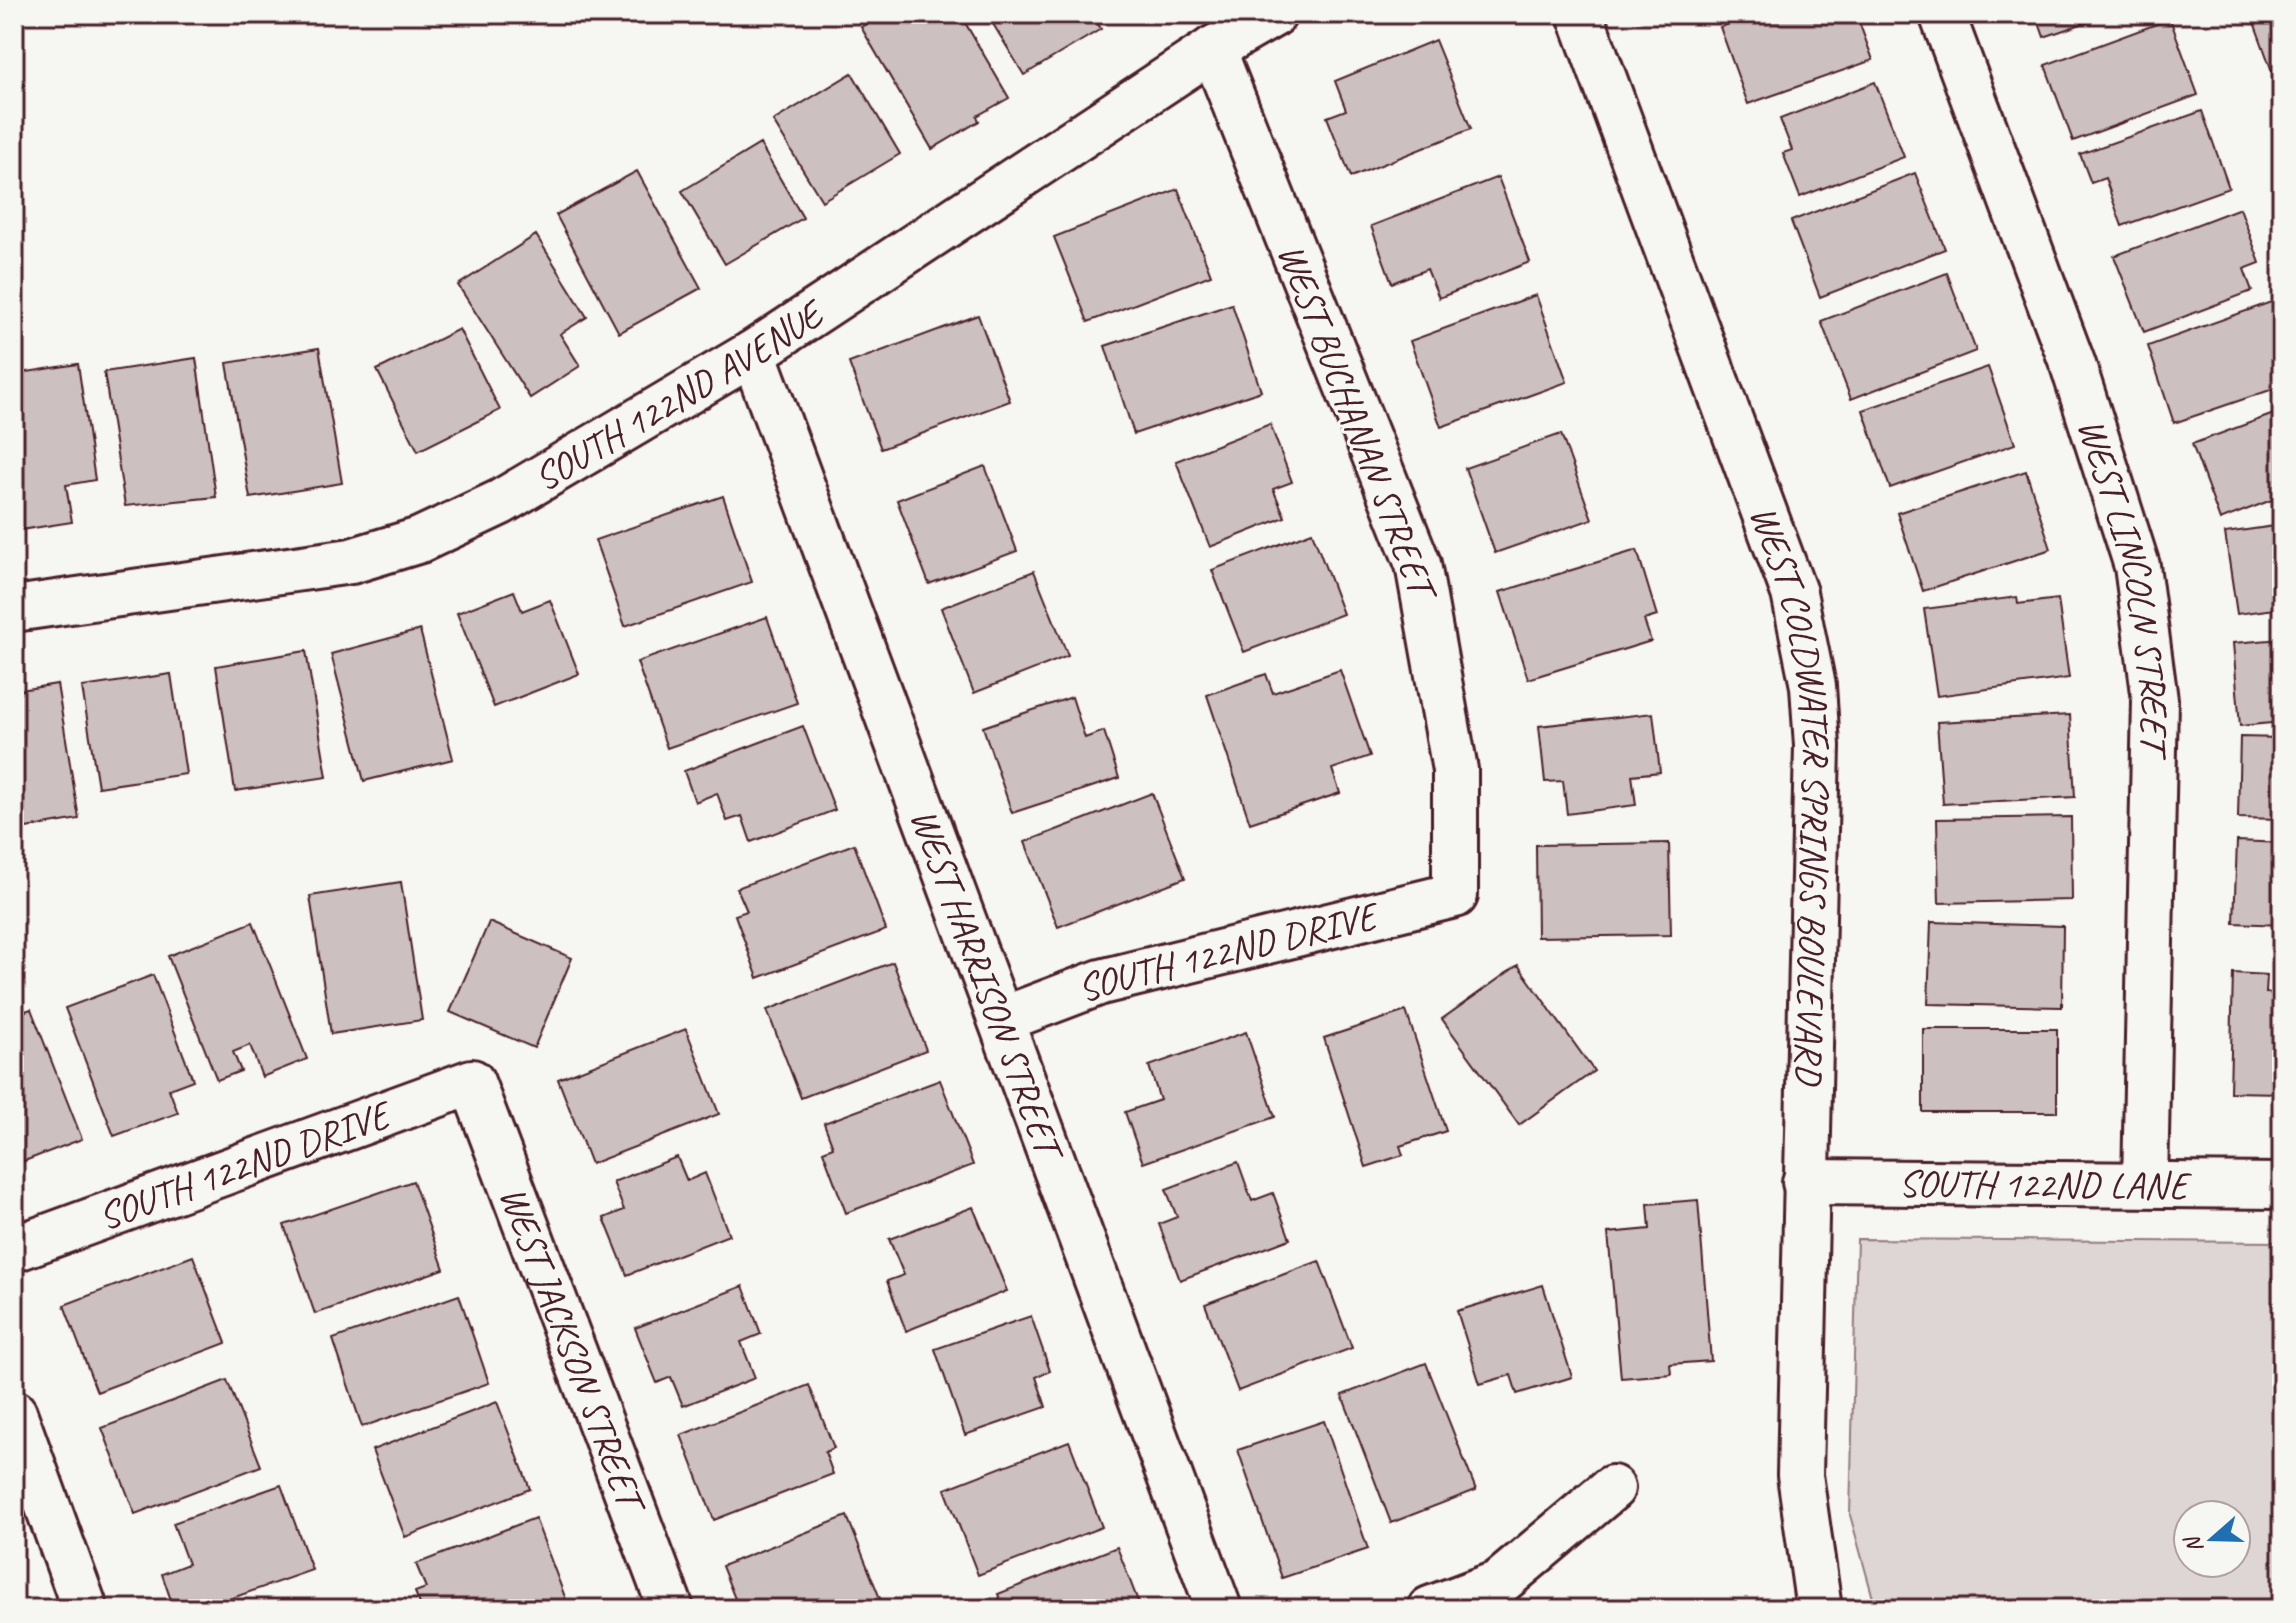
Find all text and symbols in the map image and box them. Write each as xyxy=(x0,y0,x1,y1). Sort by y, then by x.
street label: WEST BUCHANAN STREET xyxy=(1267,237,1448,610)
street label: SOUTH 122ND AVENUE xyxy=(525,288,834,501)
street label: WEST LINCOLN STREET xyxy=(2068,412,2179,761)
street label: WEST COLDWATER SPRINGS BOULEVARD xyxy=(1740,499,1841,1088)
street label: WEST HARRISON STREET xyxy=(901,802,1075,1169)
street label: SOUTH 122ND DRIVE xyxy=(1071,891,1385,1012)
street label: SOUTH 122ND DRIVE xyxy=(92,1089,400,1240)
street label: SOUTH 122ND LANE xyxy=(1898,1159,2193,1209)
street label: WEST JACKSON STREET xyxy=(490,1180,657,1522)
north arrow xyxy=(2172,1499,2252,1579)
text: N xyxy=(2178,1531,2210,1557)

